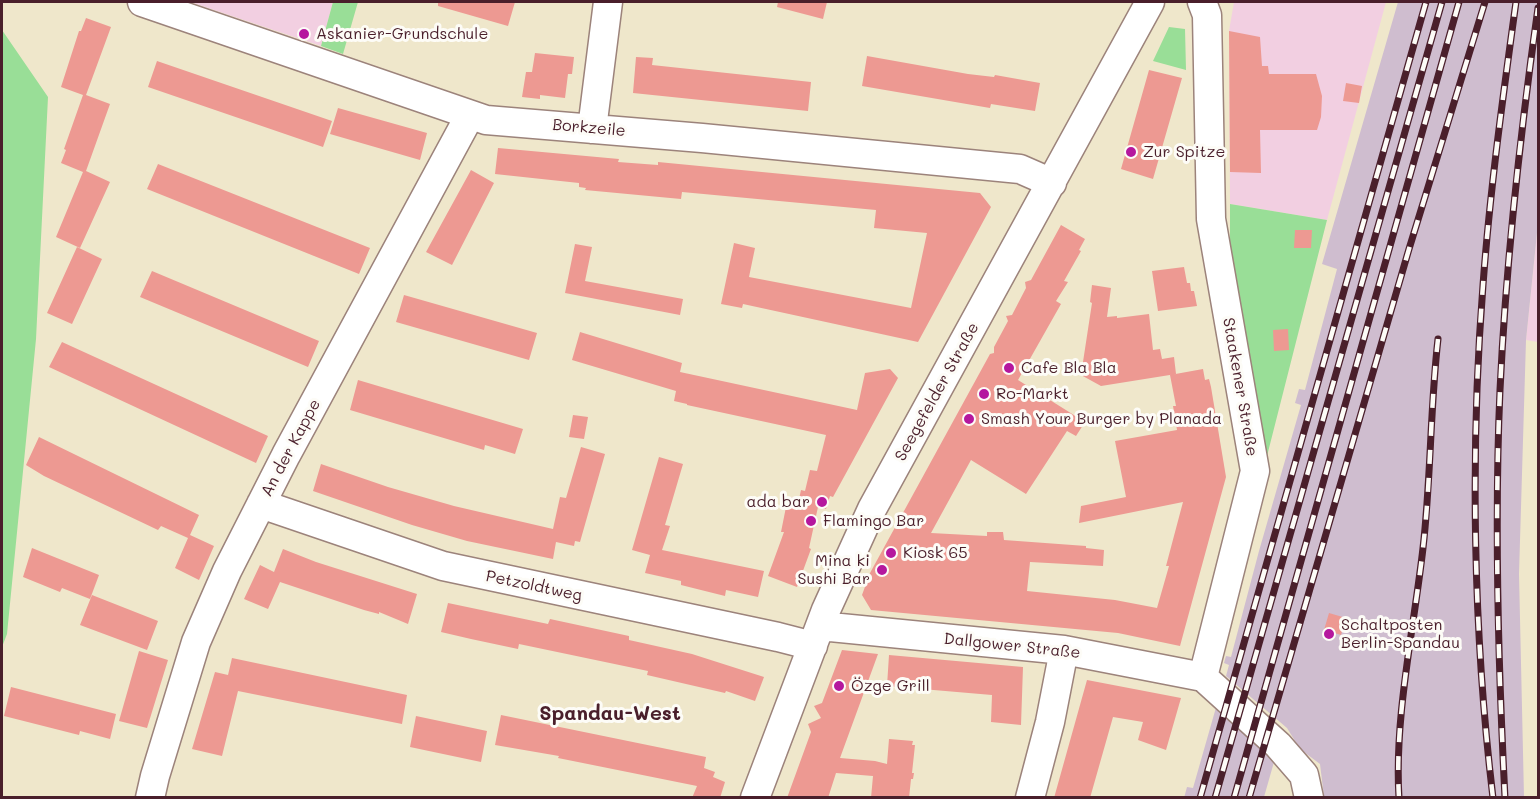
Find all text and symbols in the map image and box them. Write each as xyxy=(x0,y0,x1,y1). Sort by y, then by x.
place label: Askanier-Grundschule xyxy=(316,24,488,44)
marker: Askanier-Grundschule xyxy=(297,27,311,41)
street label: Borkzeile xyxy=(552,115,626,141)
place label: Zur Spitze xyxy=(1143,142,1225,162)
marker: Zur Spitze xyxy=(1124,145,1138,159)
street label: Staakener Straße xyxy=(1218,316,1262,458)
street label: Seegefelder Straße xyxy=(891,319,983,465)
place label: Cafe Bla Bla xyxy=(1021,358,1117,378)
marker: Cafe Bla Bla xyxy=(1002,361,1016,375)
place label: Ro-Markt xyxy=(996,384,1069,404)
marker: Ro-Markt xyxy=(977,387,991,401)
street label: An der Kappe xyxy=(257,396,325,500)
place label: Smash Your Burger by Planada xyxy=(981,409,1222,429)
marker: Smash Your Burger by Planada xyxy=(962,412,976,426)
place label: ada bar xyxy=(747,492,810,512)
marker: ada bar xyxy=(815,495,829,509)
place label: Flamingo Bar xyxy=(823,511,924,531)
marker: Flamingo Bar xyxy=(804,514,818,528)
place label: Kiosk 65 xyxy=(903,543,967,563)
marker: Kiosk 65 xyxy=(884,546,898,560)
place label: Mina ki Sushi Bar xyxy=(797,551,870,589)
marker: Mina ki Sushi Bar xyxy=(875,563,889,577)
street label: Petzoldtweg xyxy=(484,566,584,606)
place label: Schaltposten Berlin-Spandau xyxy=(1341,615,1460,653)
marker: Schaltposten Berlin-Spandau xyxy=(1322,627,1336,641)
street label: Dallgower Straße xyxy=(943,629,1081,663)
place label: Özge Grill xyxy=(851,676,930,696)
marker: Özge Grill xyxy=(832,679,846,693)
district label: Spandau-West xyxy=(539,702,681,726)

